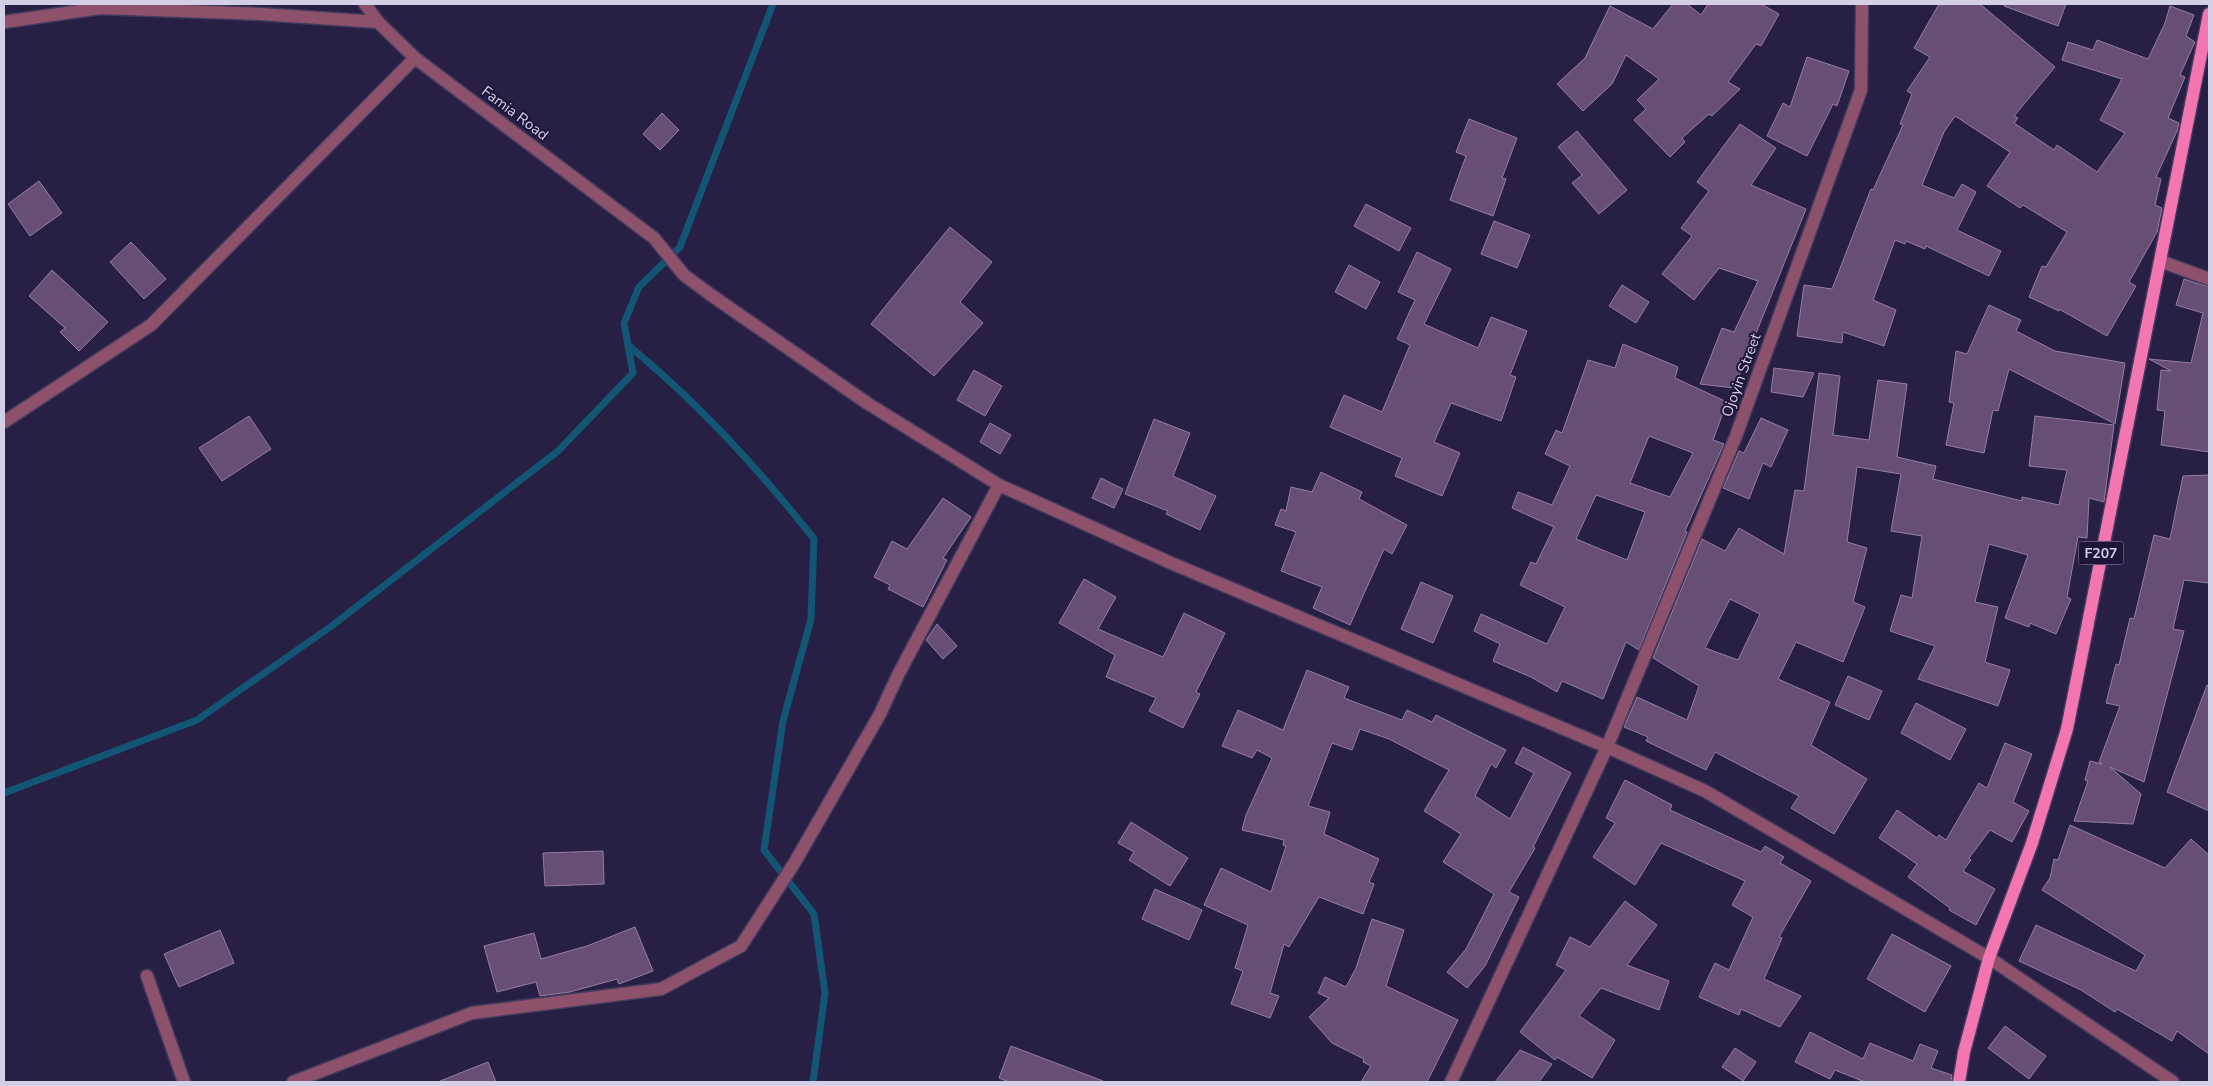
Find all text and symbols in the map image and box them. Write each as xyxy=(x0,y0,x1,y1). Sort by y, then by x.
street label: Famia Road xyxy=(477,81,553,145)
street label: Ojoyin Street xyxy=(1717,330,1766,420)
road number: F207 xyxy=(2078,542,2124,564)

